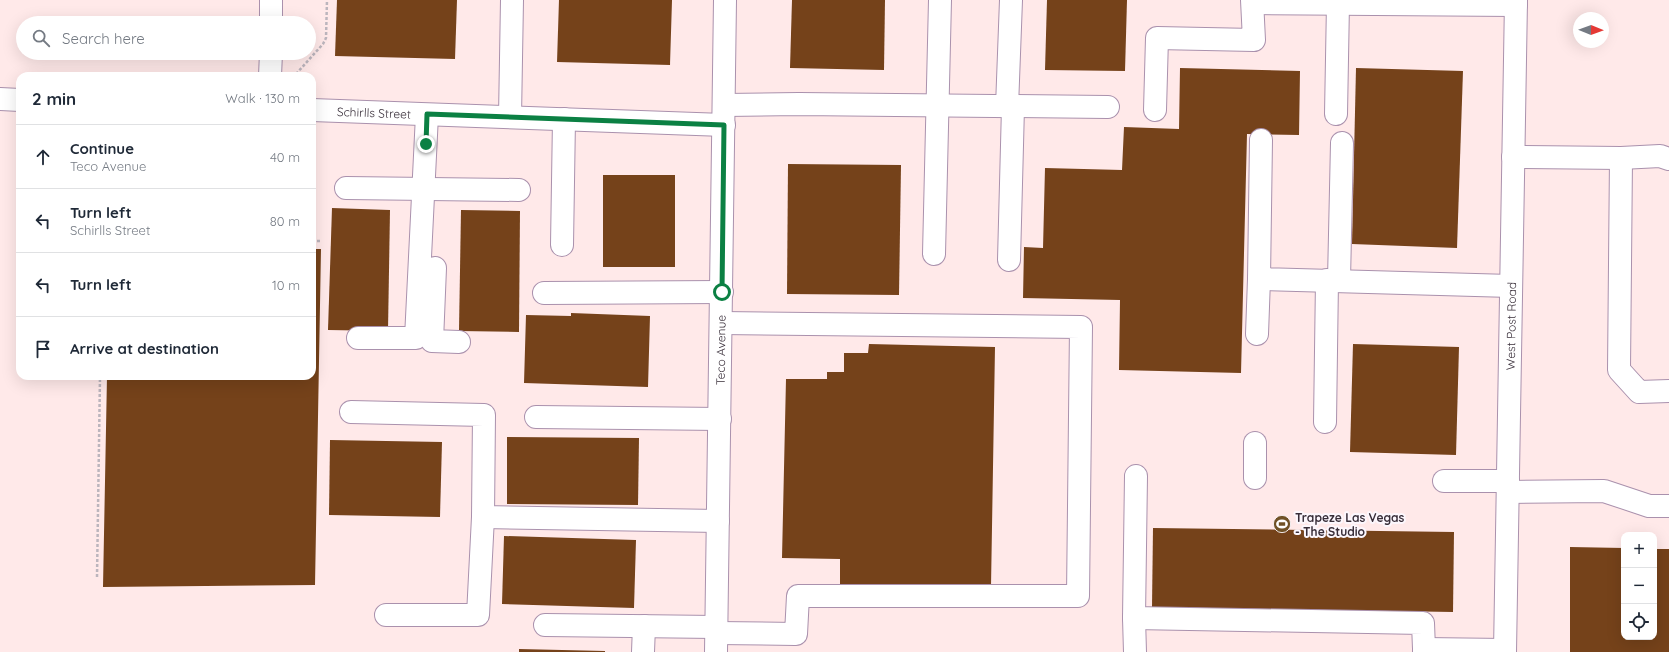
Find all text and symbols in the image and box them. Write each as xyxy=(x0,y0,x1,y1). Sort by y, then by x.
north arrow xyxy=(1573,12,1609,48)
search box xyxy=(16,16,316,60)
icon: search xyxy=(30,27,52,49)
text: Search here xyxy=(62,29,145,48)
text: 2 min xyxy=(32,88,76,109)
text: Walk · 130 m xyxy=(225,90,300,106)
street label: Schirlls Street xyxy=(337,103,411,121)
route end xyxy=(417,135,435,153)
text: Continue xyxy=(70,139,134,158)
icon: ahead xyxy=(32,146,54,168)
text: 40 m xyxy=(270,149,300,165)
text: Teco Avenue xyxy=(70,158,146,174)
text: Turn left xyxy=(70,203,132,222)
icon: left xyxy=(32,210,54,232)
text: 80 m xyxy=(270,213,300,229)
text: Schirlls Street xyxy=(70,222,150,238)
icon: left xyxy=(32,274,54,296)
text: Turn left xyxy=(70,275,132,294)
text: 10 m xyxy=(272,277,300,293)
street label: West Post Road xyxy=(1502,282,1519,370)
route start xyxy=(713,283,731,301)
street label: Teco Avenue xyxy=(712,315,728,385)
icon: arrive xyxy=(32,338,54,360)
text: Arrive at destination xyxy=(70,339,219,358)
place label: Trapeze Las Vegas - The Studio xyxy=(1295,510,1405,539)
sports icon: Trapeze Las Vegas - The Studio xyxy=(1272,514,1292,534)
map controls xyxy=(1621,532,1657,640)
button: + xyxy=(1621,532,1657,568)
button: − xyxy=(1621,568,1657,604)
button: locate xyxy=(1621,604,1657,640)

